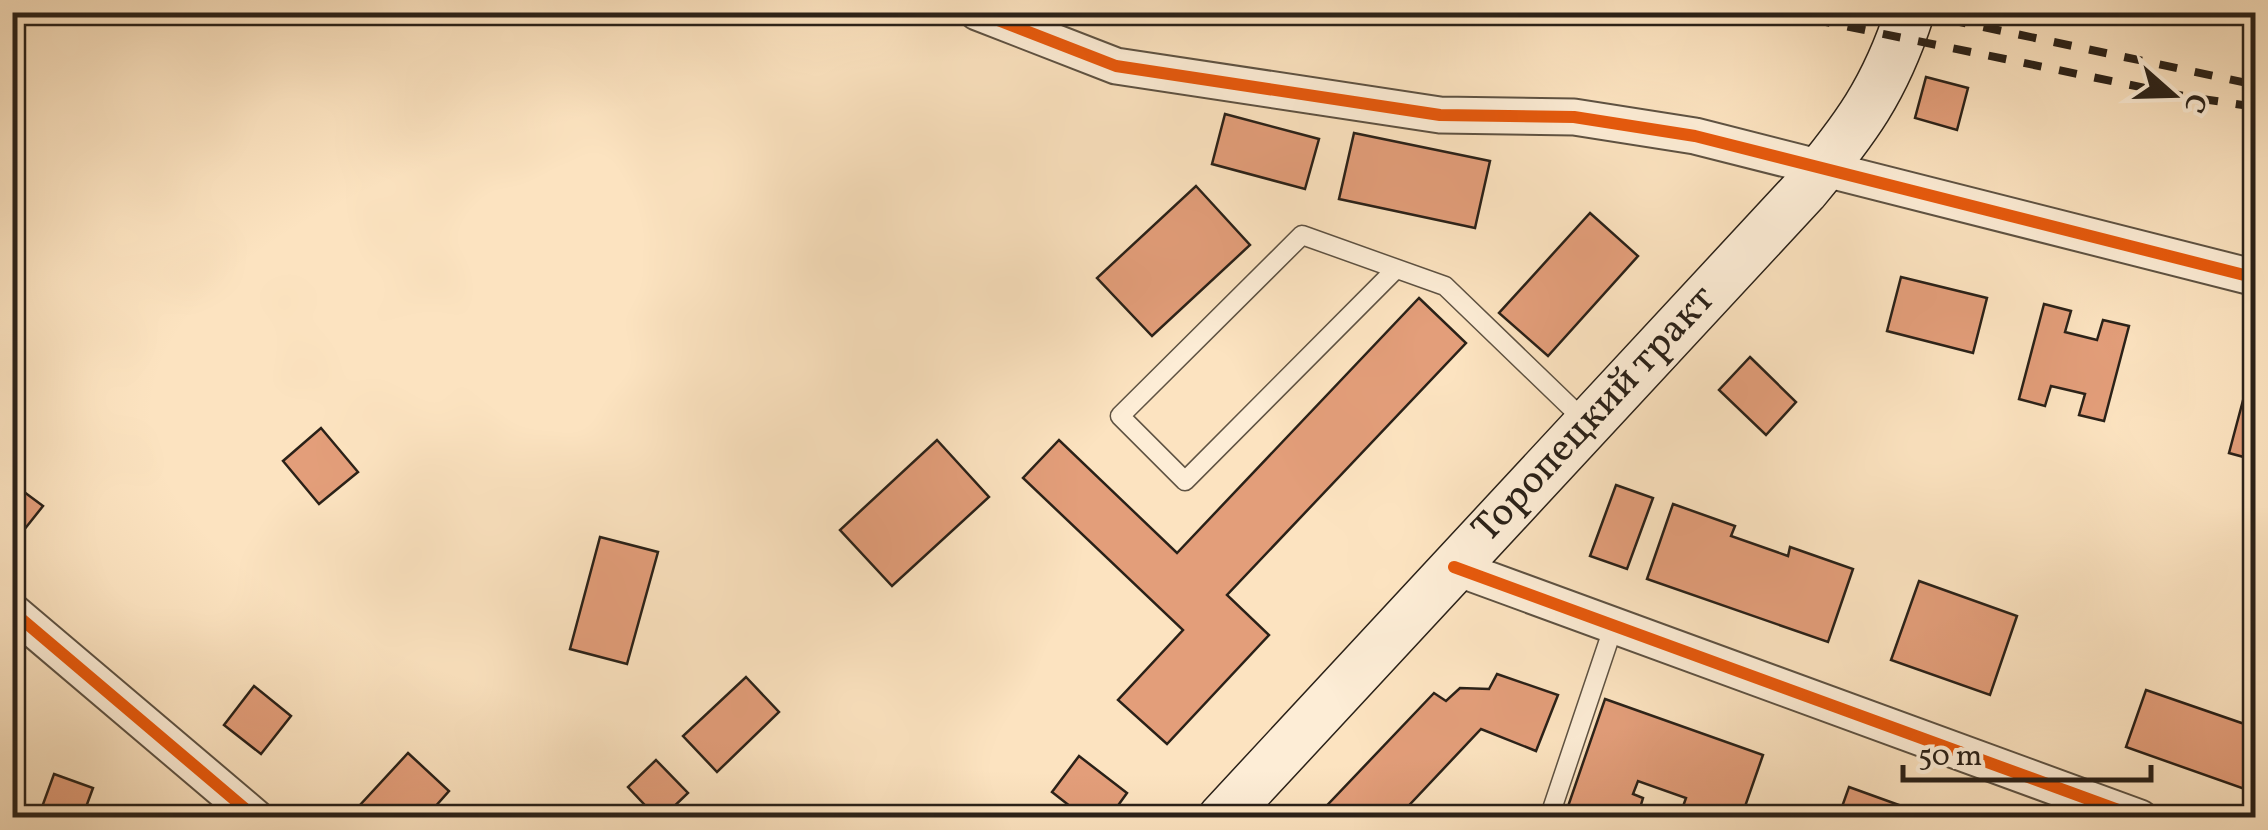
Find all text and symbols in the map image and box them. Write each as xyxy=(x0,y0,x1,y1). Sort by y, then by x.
north arrow xyxy=(2123,45,2223,145)
text: С xyxy=(2173,88,2216,118)
street label: Торопецкий тракт xyxy=(1460,274,1730,556)
scale bar xyxy=(1903,720,2150,782)
text: 50 m xyxy=(1918,736,1982,778)

